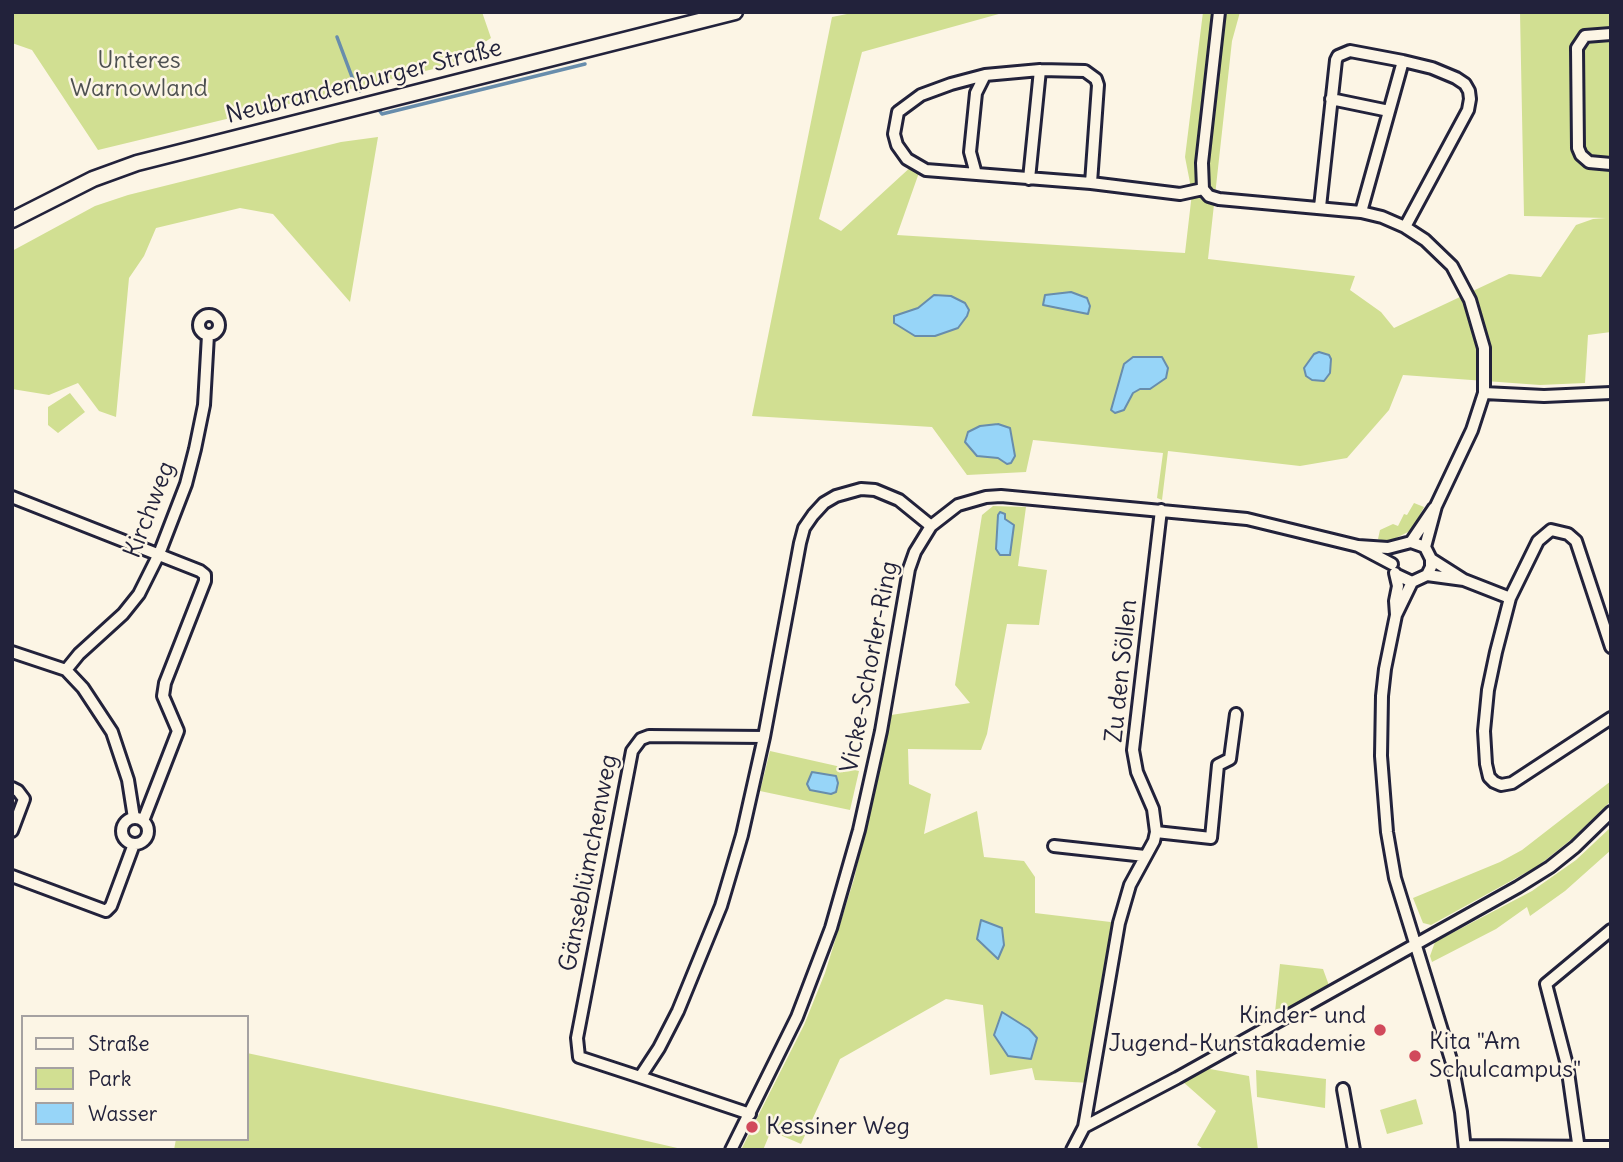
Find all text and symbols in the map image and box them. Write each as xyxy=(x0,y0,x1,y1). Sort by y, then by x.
street label: Neubrandenburger Straße xyxy=(223,34,505,130)
park label: Unteres Warnowland xyxy=(70,47,208,103)
street label: Kirchweg xyxy=(118,458,182,562)
street label: Vicke-Schorler-Ring xyxy=(835,559,905,775)
street label: Zu den Söllen xyxy=(1100,598,1144,744)
street label: Gänseblümchenweg xyxy=(554,752,624,974)
place label: Kinder- und Jugend-Kunstakademie xyxy=(1108,1002,1366,1058)
legend xyxy=(21,1015,248,1141)
marker: Kinder- und Jugend-Kunstakademie xyxy=(1372,1022,1388,1038)
place label: Kita "Am Schulcampus" xyxy=(1429,1028,1581,1084)
text: Straße xyxy=(88,1030,149,1057)
marker: Kita "Am Schulcampus" xyxy=(1407,1048,1423,1064)
text: Park xyxy=(88,1065,131,1092)
text: Wasser xyxy=(88,1100,157,1127)
place label: Kessiner Weg xyxy=(766,1113,910,1141)
marker: Kessiner Weg xyxy=(744,1119,760,1135)

